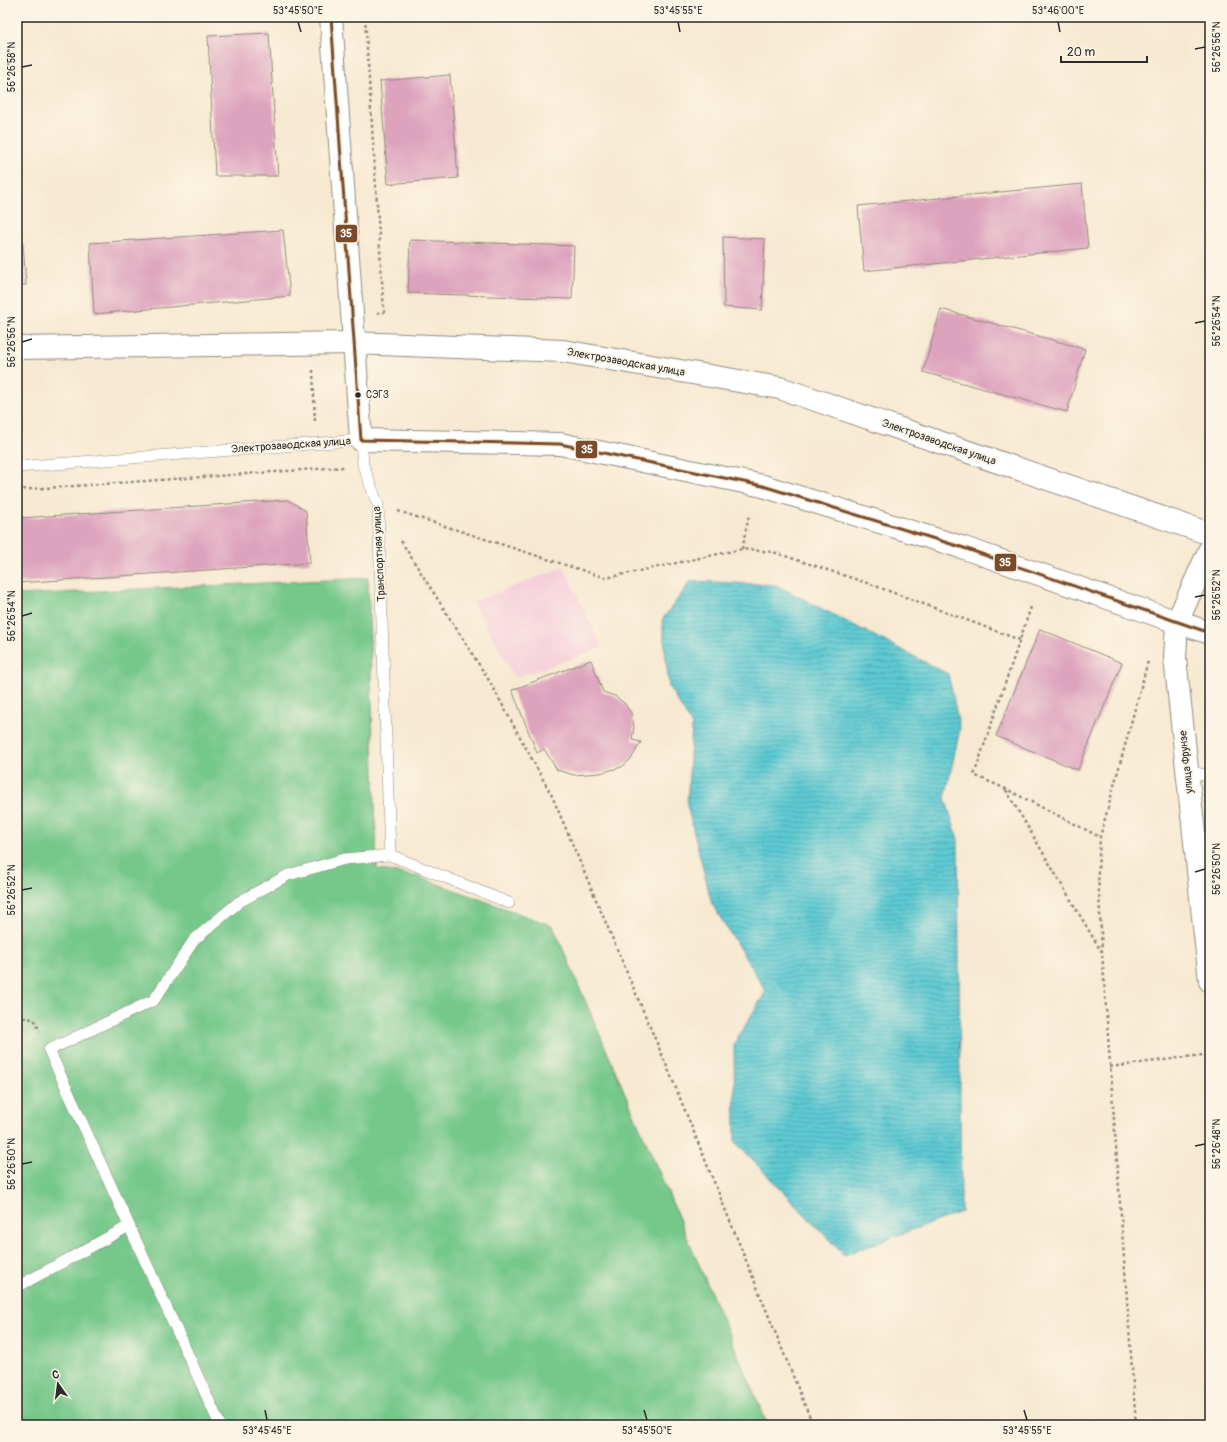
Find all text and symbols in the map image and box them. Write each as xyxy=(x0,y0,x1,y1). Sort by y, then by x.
text: 53°45'50"E xyxy=(273,5,323,17)
text: 53°45'55"E xyxy=(654,5,702,17)
text: 53°46'00"E xyxy=(1032,5,1084,17)
text: 56°26'56"N xyxy=(1211,21,1223,73)
scale bar xyxy=(1061,38,1147,64)
text: 56°26'58"N xyxy=(6,42,18,92)
text: 20 m xyxy=(1067,45,1096,60)
line badge: 35 xyxy=(335,224,358,243)
text: 35 xyxy=(340,227,352,240)
text: 56°26'54"N xyxy=(1211,295,1223,347)
text: 56°26'56"N xyxy=(6,316,18,368)
street label: Электрозаводская улица xyxy=(566,345,686,379)
place label: СЭГЗ xyxy=(366,389,389,401)
marker: СЭГЗ xyxy=(353,390,363,400)
street label: Электрозаводская улица xyxy=(880,416,998,468)
street label: Электрозаводская улица xyxy=(231,434,351,456)
line badge: 35 xyxy=(575,440,598,459)
text: 35 xyxy=(581,443,593,456)
street label: Транспортная улица xyxy=(370,506,388,602)
line badge: 35 xyxy=(994,553,1017,572)
text: 35 xyxy=(999,556,1011,569)
text: 56°26'52"N xyxy=(1211,569,1223,620)
text: 56°26'54"N xyxy=(6,590,18,642)
street label: улица Фрунзе xyxy=(1176,729,1196,795)
text: 56°26'50"N xyxy=(1211,843,1223,895)
text: 56°26'52"N xyxy=(6,864,18,915)
text: 56°26'48"N xyxy=(1211,1118,1223,1169)
text: 56°26'50"N xyxy=(6,1138,18,1190)
north arrow xyxy=(38,1364,78,1404)
text: С xyxy=(51,1368,61,1382)
text: 53°45'45"E xyxy=(242,1425,292,1437)
text: 53°45'50"E xyxy=(622,1425,672,1437)
text: 53°45'55"E xyxy=(1003,1425,1051,1437)

